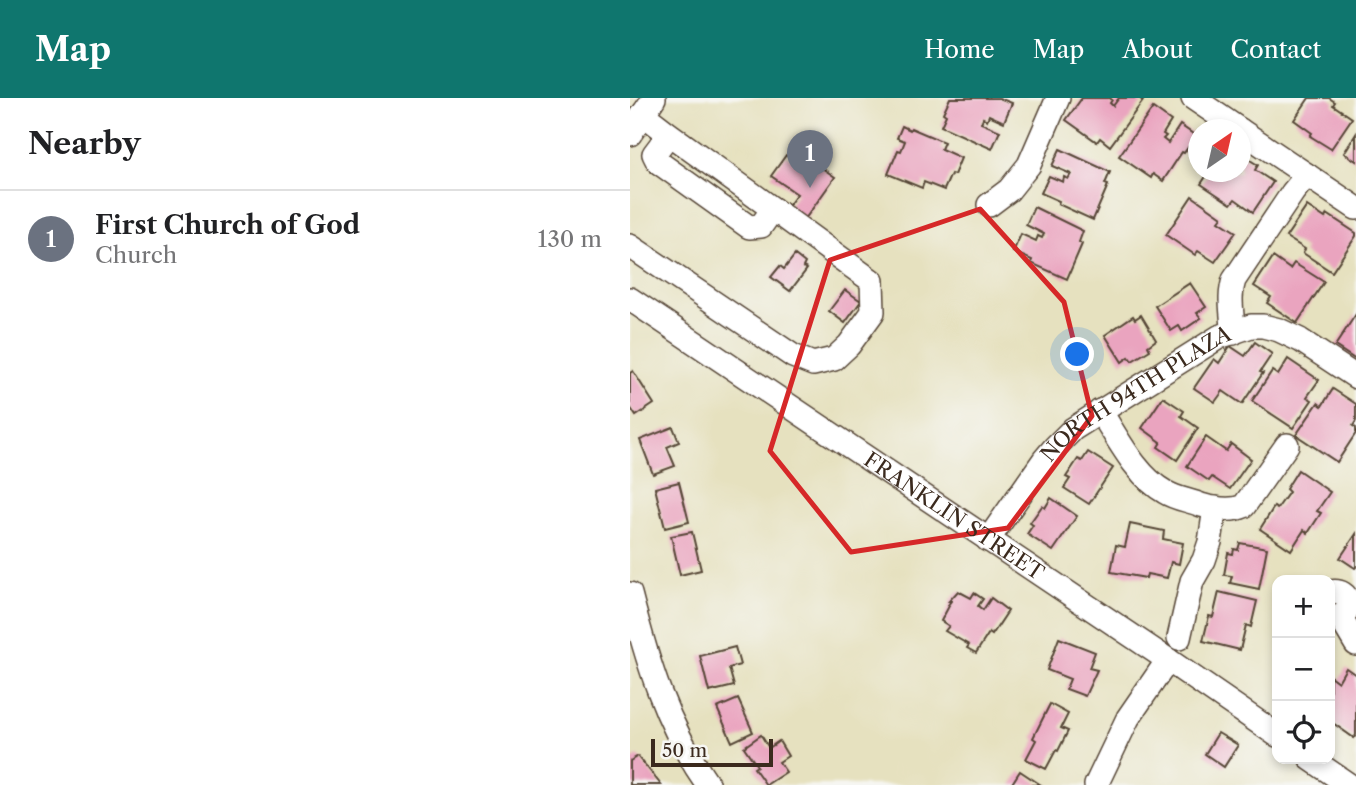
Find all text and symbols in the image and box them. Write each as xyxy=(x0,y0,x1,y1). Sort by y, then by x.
text: Map xyxy=(35,29,111,70)
text: Home xyxy=(924,35,995,64)
text: Map xyxy=(1033,35,1084,64)
text: About xyxy=(1122,35,1193,64)
text: Contact xyxy=(1231,35,1321,64)
north arrow xyxy=(1188,119,1251,182)
text: Nearby xyxy=(28,125,141,162)
pin: 1 xyxy=(787,130,833,188)
text: First Church of God xyxy=(95,209,360,241)
text: 1 xyxy=(46,225,56,253)
text: 130 m xyxy=(538,225,602,253)
text: Church xyxy=(95,241,177,269)
street label: NORTH 94TH PLAZA xyxy=(1035,321,1235,466)
your location xyxy=(1060,337,1094,371)
street label: FRANKLIN STREET xyxy=(859,447,1049,585)
map controls xyxy=(1272,575,1335,764)
button: + xyxy=(1272,575,1335,638)
button: − xyxy=(1272,638,1335,701)
button: locate xyxy=(1272,701,1335,764)
scale bar xyxy=(651,736,774,768)
text: 50 m xyxy=(662,739,707,762)

